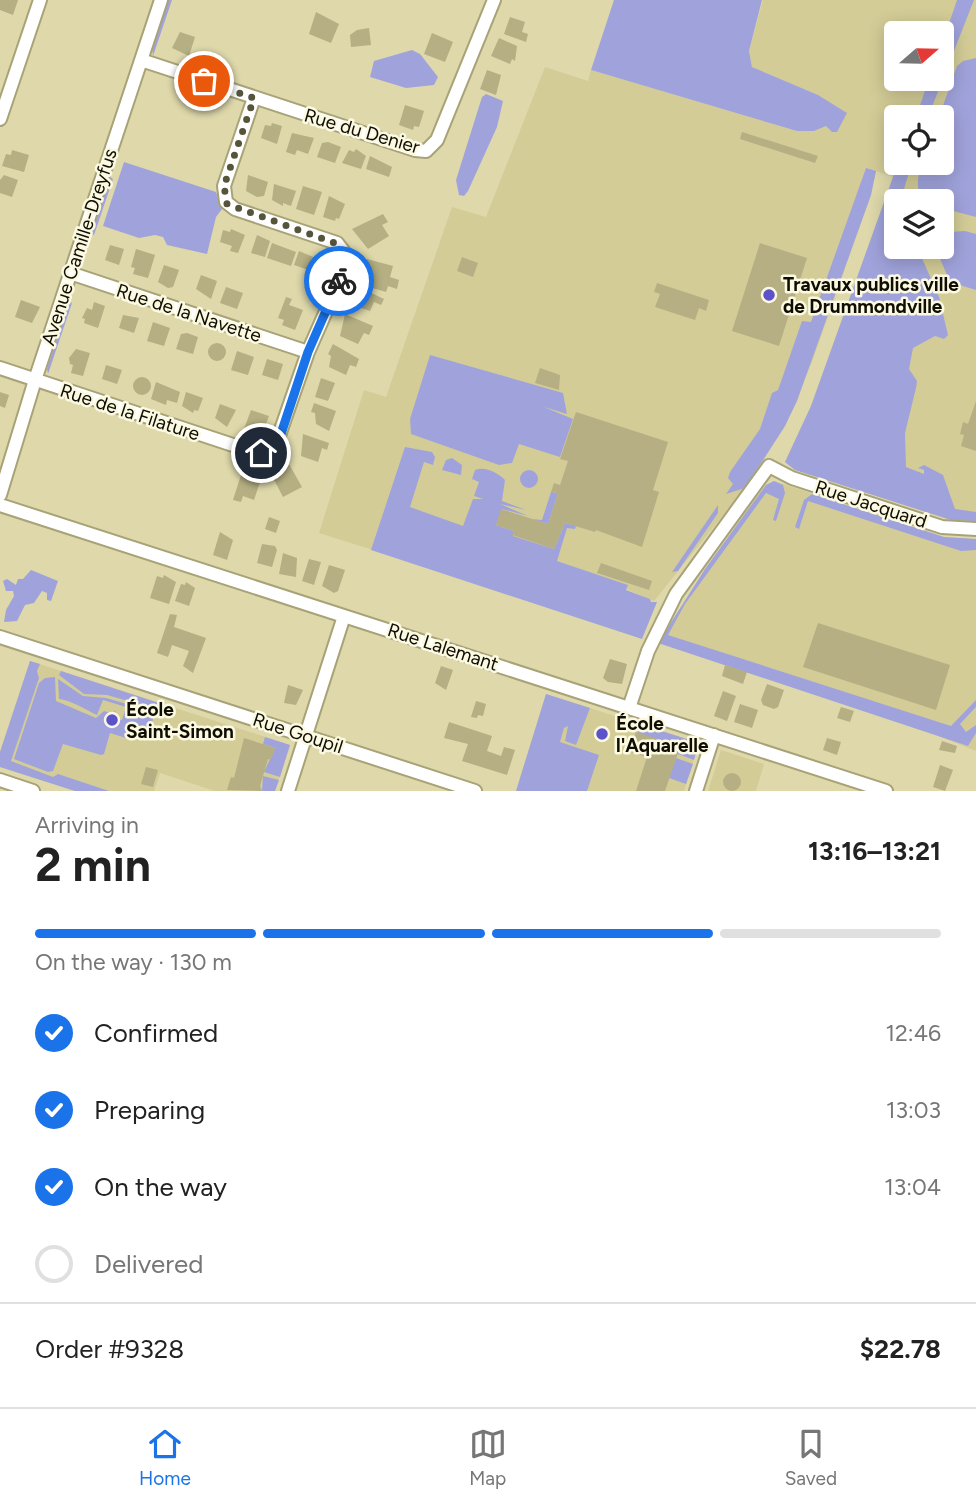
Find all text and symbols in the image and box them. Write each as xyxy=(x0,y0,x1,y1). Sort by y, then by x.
north arrow xyxy=(884,21,954,91)
map controls xyxy=(884,21,954,259)
pin xyxy=(174,51,234,111)
icon: bag xyxy=(185,62,223,100)
street label: Rue du Denier xyxy=(302,104,423,159)
button: locate xyxy=(884,105,954,175)
street label: Avenue Camille-Dreyfus xyxy=(36,146,122,348)
button: layers xyxy=(884,189,954,259)
courier xyxy=(304,246,374,316)
icon: bike xyxy=(320,262,358,300)
place label: Travaux publics ville de Drummondville xyxy=(783,273,959,318)
street label: Rue de la Navette xyxy=(113,279,265,347)
marker: Travaux publics ville de Drummondville xyxy=(761,287,777,303)
street label: Rue de la Filature xyxy=(57,379,203,445)
pin xyxy=(231,423,291,483)
icon: home xyxy=(242,434,280,472)
street label: Rue Jacquard xyxy=(812,475,930,533)
street label: Rue Lalemant xyxy=(385,618,501,676)
place label: École Saint-Simon xyxy=(126,698,234,743)
street label: Rue Goupil xyxy=(250,708,346,758)
marker: École Saint-Simon xyxy=(104,712,120,728)
place label: École l'Aquarelle xyxy=(616,712,709,757)
marker: École l'Aquarelle xyxy=(594,726,610,742)
text: Arriving in xyxy=(35,811,139,839)
text: 13:16–13:21 xyxy=(808,835,941,867)
text: 2 min xyxy=(35,837,151,893)
text: On the way · 130 m xyxy=(35,948,232,976)
icon: check xyxy=(35,1014,73,1052)
text: Confirmed xyxy=(94,1017,218,1049)
text: 12:46 xyxy=(886,1019,941,1047)
icon: check xyxy=(35,1091,73,1129)
text: Preparing xyxy=(94,1094,205,1126)
text: 13:03 xyxy=(886,1096,941,1124)
icon: check xyxy=(35,1168,73,1206)
text: On the way xyxy=(94,1171,227,1203)
text: 13:04 xyxy=(884,1173,941,1201)
text: Delivered xyxy=(94,1248,203,1280)
text: Order #9328 xyxy=(35,1333,184,1365)
text: $22.78 xyxy=(860,1333,941,1365)
tab: Home xyxy=(139,1425,191,1490)
tab: Map xyxy=(469,1425,507,1490)
tab: Saved xyxy=(785,1425,837,1490)

